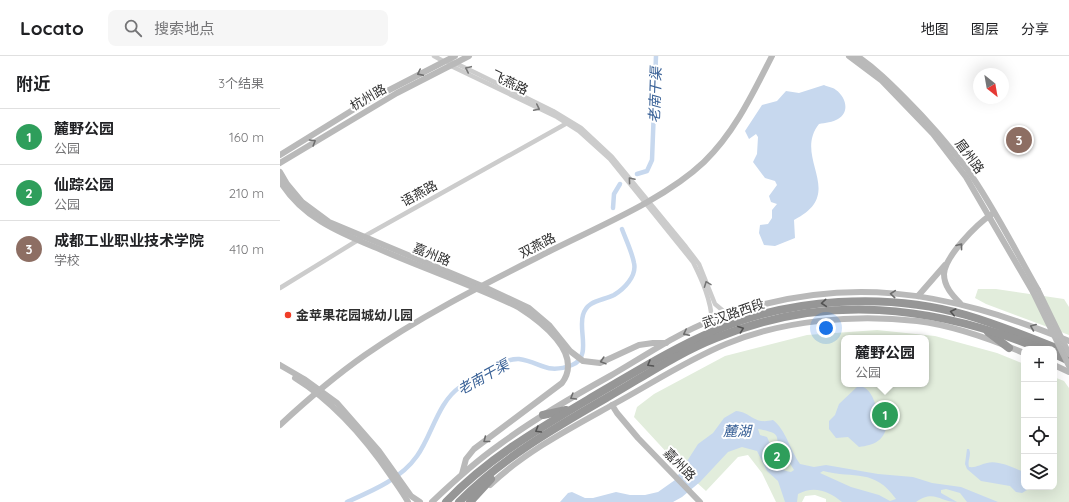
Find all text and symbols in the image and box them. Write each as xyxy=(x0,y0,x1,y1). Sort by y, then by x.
search box xyxy=(108,10,388,46)
text: Locato xyxy=(20,16,84,40)
icon: search xyxy=(122,17,144,39)
text: 搜索地点 xyxy=(154,19,214,38)
text: 地图 xyxy=(921,20,949,38)
text: 图层 xyxy=(971,20,999,38)
text: 分享 xyxy=(1021,20,1049,38)
water label: 老南干渠 xyxy=(645,65,665,123)
one-way arrow xyxy=(464,66,472,74)
street label: 飞燕路 xyxy=(489,66,531,98)
north arrow xyxy=(973,68,1009,104)
one-way arrow xyxy=(417,69,424,76)
text: 附近 xyxy=(16,73,50,94)
text: 3个结果 xyxy=(218,75,264,91)
street label: 杭州路 xyxy=(347,80,389,114)
one-way arrow xyxy=(532,103,540,111)
text: 麓野公园 xyxy=(54,119,114,138)
pin: 3 xyxy=(1006,125,1032,155)
text: 1 xyxy=(26,129,32,145)
text: 160 m xyxy=(229,129,264,145)
street label: 眉州路 xyxy=(952,136,988,176)
text: 公园 xyxy=(54,140,80,156)
one-way arrow xyxy=(309,140,316,147)
text: 仙踪公园 xyxy=(54,175,114,194)
street label: 语燕路 xyxy=(398,177,440,209)
one-way arrow xyxy=(628,177,635,184)
text: 2 xyxy=(25,185,33,201)
text: 210 m xyxy=(229,185,264,201)
text: 公园 xyxy=(54,196,80,212)
street label: 双燕路 xyxy=(516,229,558,261)
text: 成都工业职业技术学院 xyxy=(54,231,204,250)
street label: 嘉州路 xyxy=(411,239,453,269)
text: 3 xyxy=(26,241,32,257)
text: 410 m xyxy=(229,241,264,257)
one-way arrow xyxy=(955,244,962,251)
text: 学校 xyxy=(54,252,80,268)
one-way arrow xyxy=(703,281,711,288)
one-way arrow xyxy=(890,289,896,298)
street label: 武汉路西段 xyxy=(700,295,766,331)
one-way arrow xyxy=(821,299,827,308)
place label: 金苹果花园城幼儿园 xyxy=(296,307,413,323)
one-way arrow xyxy=(950,309,956,317)
marker: 金苹果花园城幼儿园 xyxy=(283,310,293,320)
your location xyxy=(816,318,836,338)
one-way arrow xyxy=(1029,323,1036,331)
one-way arrow xyxy=(738,325,745,333)
one-way arrow xyxy=(682,328,690,336)
popup xyxy=(841,335,929,387)
text: 麓野公园 xyxy=(855,343,915,362)
map controls xyxy=(1021,346,1057,490)
button: + xyxy=(1021,346,1057,382)
water label: 老南干渠 xyxy=(454,355,514,398)
one-way arrow xyxy=(599,356,606,365)
one-way arrow xyxy=(647,359,654,366)
text: 公园 xyxy=(855,364,881,380)
button: − xyxy=(1021,382,1057,418)
one-way arrow xyxy=(570,393,577,400)
pin: 1 xyxy=(872,400,898,430)
button: locate xyxy=(1021,418,1057,454)
water label: 麓湖 xyxy=(723,422,753,440)
one-way arrow xyxy=(535,425,542,432)
one-way arrow xyxy=(483,435,490,442)
pin: 2 xyxy=(764,441,790,471)
street label: 嘉州路 xyxy=(661,444,699,484)
button: layers xyxy=(1021,454,1057,490)

